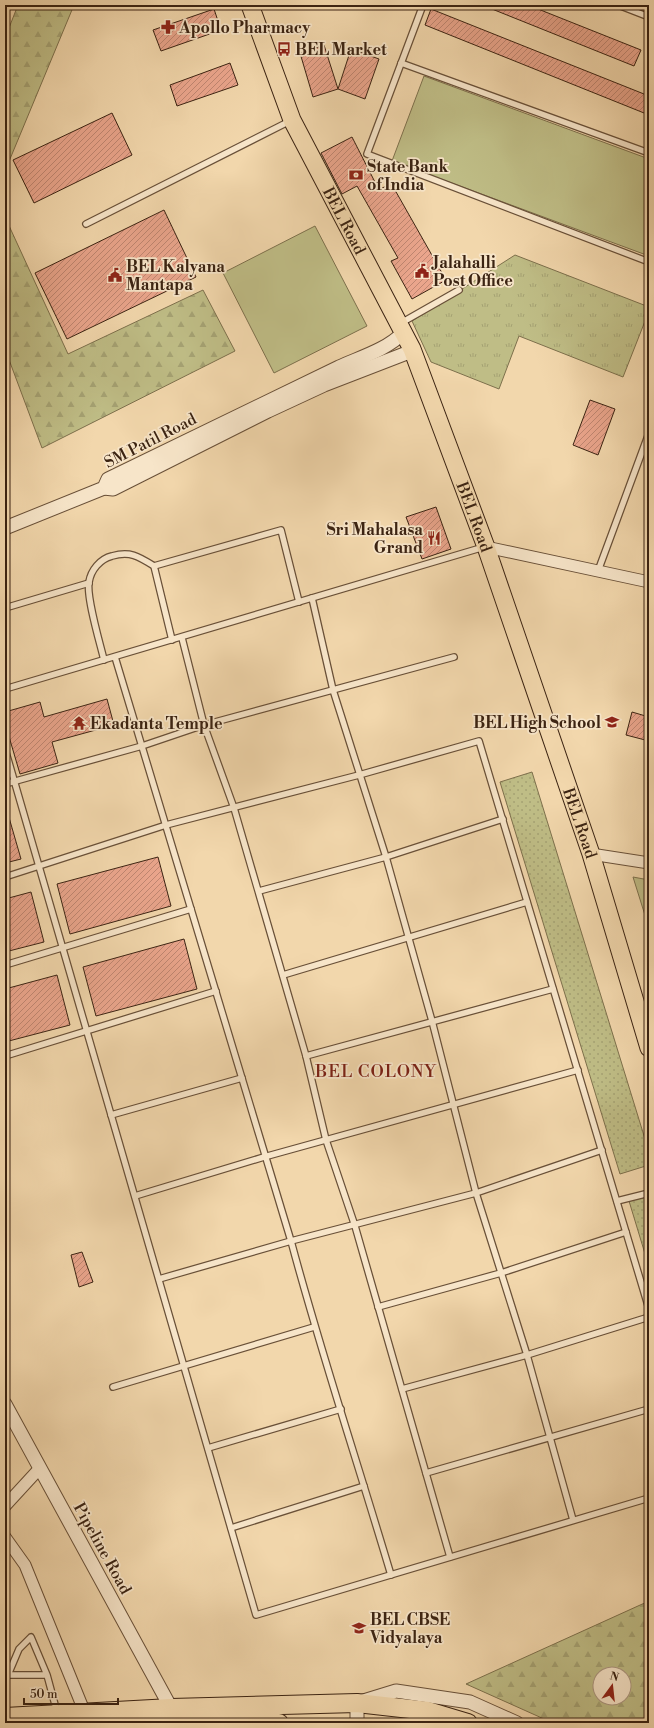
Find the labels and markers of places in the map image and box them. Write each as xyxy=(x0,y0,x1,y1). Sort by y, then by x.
place label: Apollo Pharmacy xyxy=(178,18,311,38)
pharmacy icon: Apollo Pharmacy xyxy=(160,19,176,35)
place label: BEL Market xyxy=(295,40,387,60)
bus stop icon: BEL Market xyxy=(276,41,292,57)
place label: State Bank of India xyxy=(367,157,449,195)
bank icon: State Bank of India xyxy=(348,167,364,183)
place label: Jalahalli Post Office xyxy=(431,253,513,291)
place label: BEL Kalyana Mantapa xyxy=(126,257,225,295)
public building icon: Jalahalli Post Office xyxy=(414,263,430,279)
public building icon: BEL Kalyana Mantapa xyxy=(107,267,123,283)
place label: Sri Mahalasa Grand xyxy=(326,520,423,558)
restaurant icon: Sri Mahalasa Grand xyxy=(426,530,442,546)
place label: BEL High School xyxy=(473,713,602,733)
place label: Ekadanta Temple xyxy=(90,714,223,734)
school or university icon: BEL High School xyxy=(604,714,620,730)
temple icon: Ekadanta Temple xyxy=(71,715,87,731)
place label: BEL CBSE Vidyalaya xyxy=(369,1610,450,1648)
school or university icon: BEL CBSE Vidyalaya xyxy=(351,1620,367,1636)

